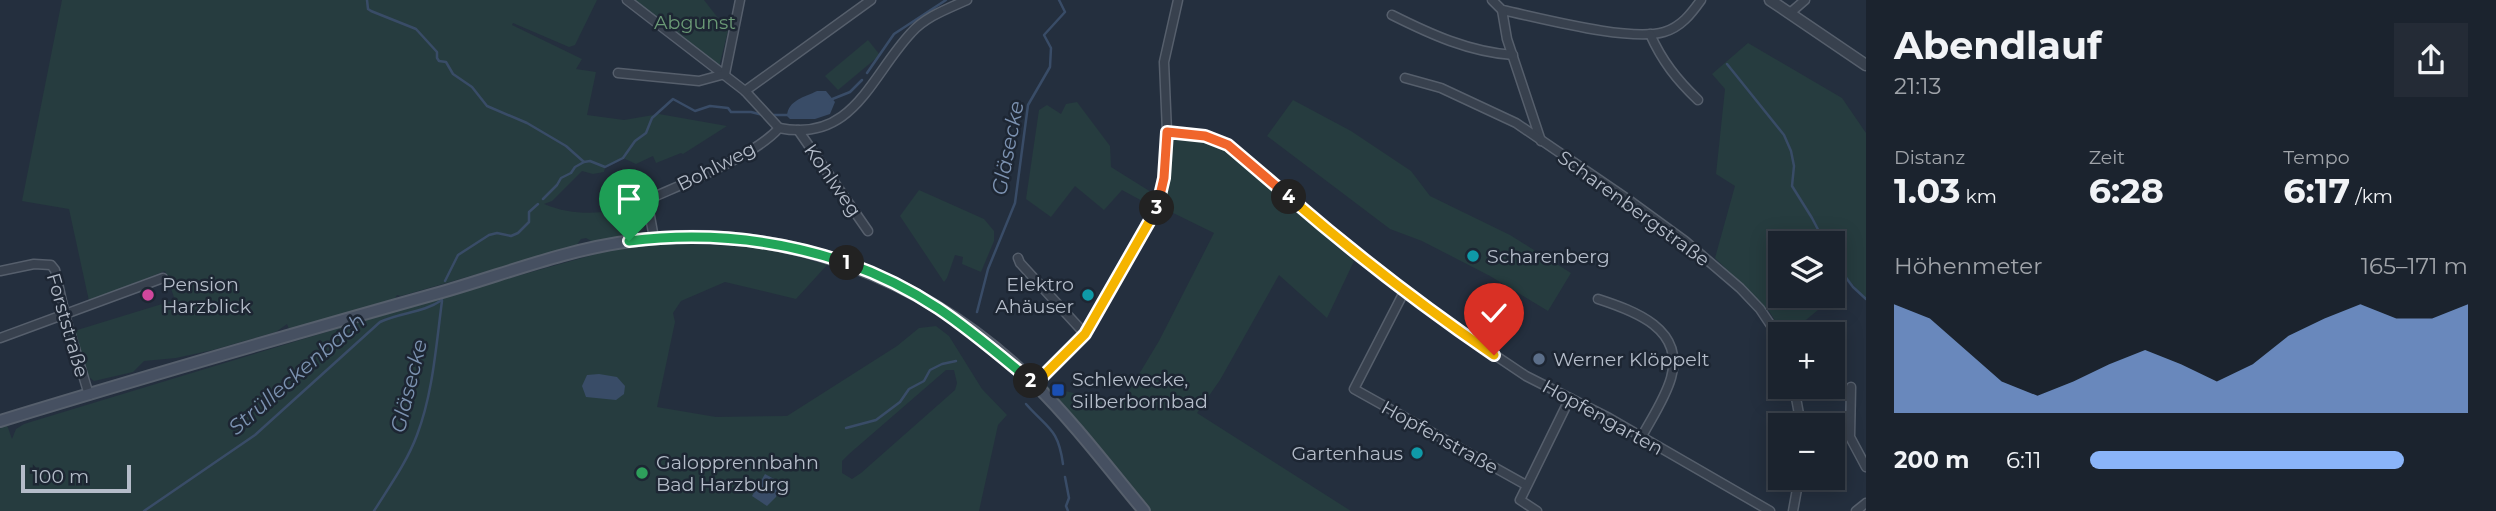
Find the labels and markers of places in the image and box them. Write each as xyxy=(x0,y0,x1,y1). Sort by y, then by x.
pin xyxy=(599,169,659,241)
pin: 4 xyxy=(1272,180,1306,214)
pin: 3 xyxy=(1140,190,1174,226)
place label: Scharenberg xyxy=(1487,245,1610,268)
pin: 1 xyxy=(830,246,864,280)
marker: Scharenberg xyxy=(1465,248,1481,264)
place label: Pension Harzblick xyxy=(162,273,252,318)
place label: Elektro Ahäuser xyxy=(995,273,1074,318)
pin xyxy=(1464,283,1524,355)
marker: Pension Harzblick xyxy=(140,287,156,303)
marker: Elektro Ahäuser xyxy=(1080,287,1096,303)
place label: Werner Klöppelt xyxy=(1553,348,1710,371)
marker: Werner Klöppelt xyxy=(1531,351,1547,367)
pin: 2 xyxy=(1014,364,1048,398)
place label: Schlewecke, Silberbornbad xyxy=(1072,368,1208,413)
marker: Schlewecke, Silberbornbad xyxy=(1050,382,1066,398)
place label: Gartenhaus xyxy=(1291,442,1403,465)
marker: Gartenhaus xyxy=(1409,445,1425,461)
place label: Galopprennbahn Bad Harzburg xyxy=(656,451,819,496)
marker: Galopprennbahn Bad Harzburg xyxy=(634,465,650,481)

